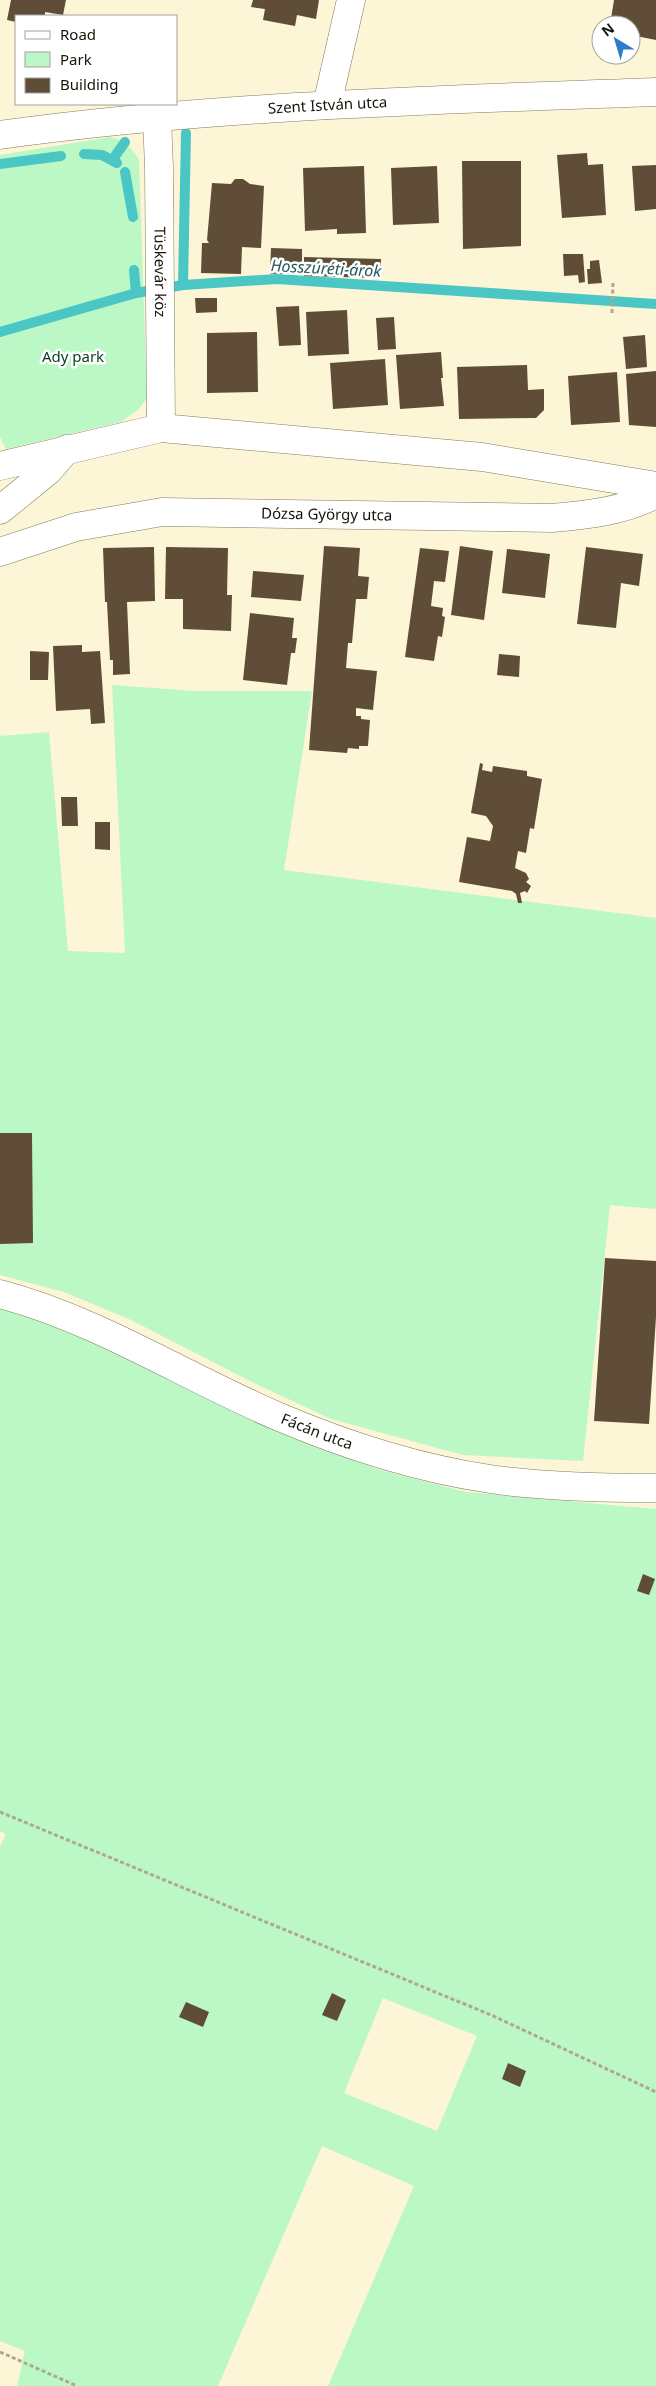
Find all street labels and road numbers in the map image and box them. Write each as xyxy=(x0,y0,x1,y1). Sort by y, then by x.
street label: Szent István utca xyxy=(267,91,388,118)
street label: Tüskevár köz xyxy=(150,227,171,317)
street label: Dózsa György utca xyxy=(261,503,392,525)
street label: Fácán utca xyxy=(278,1408,356,1453)

